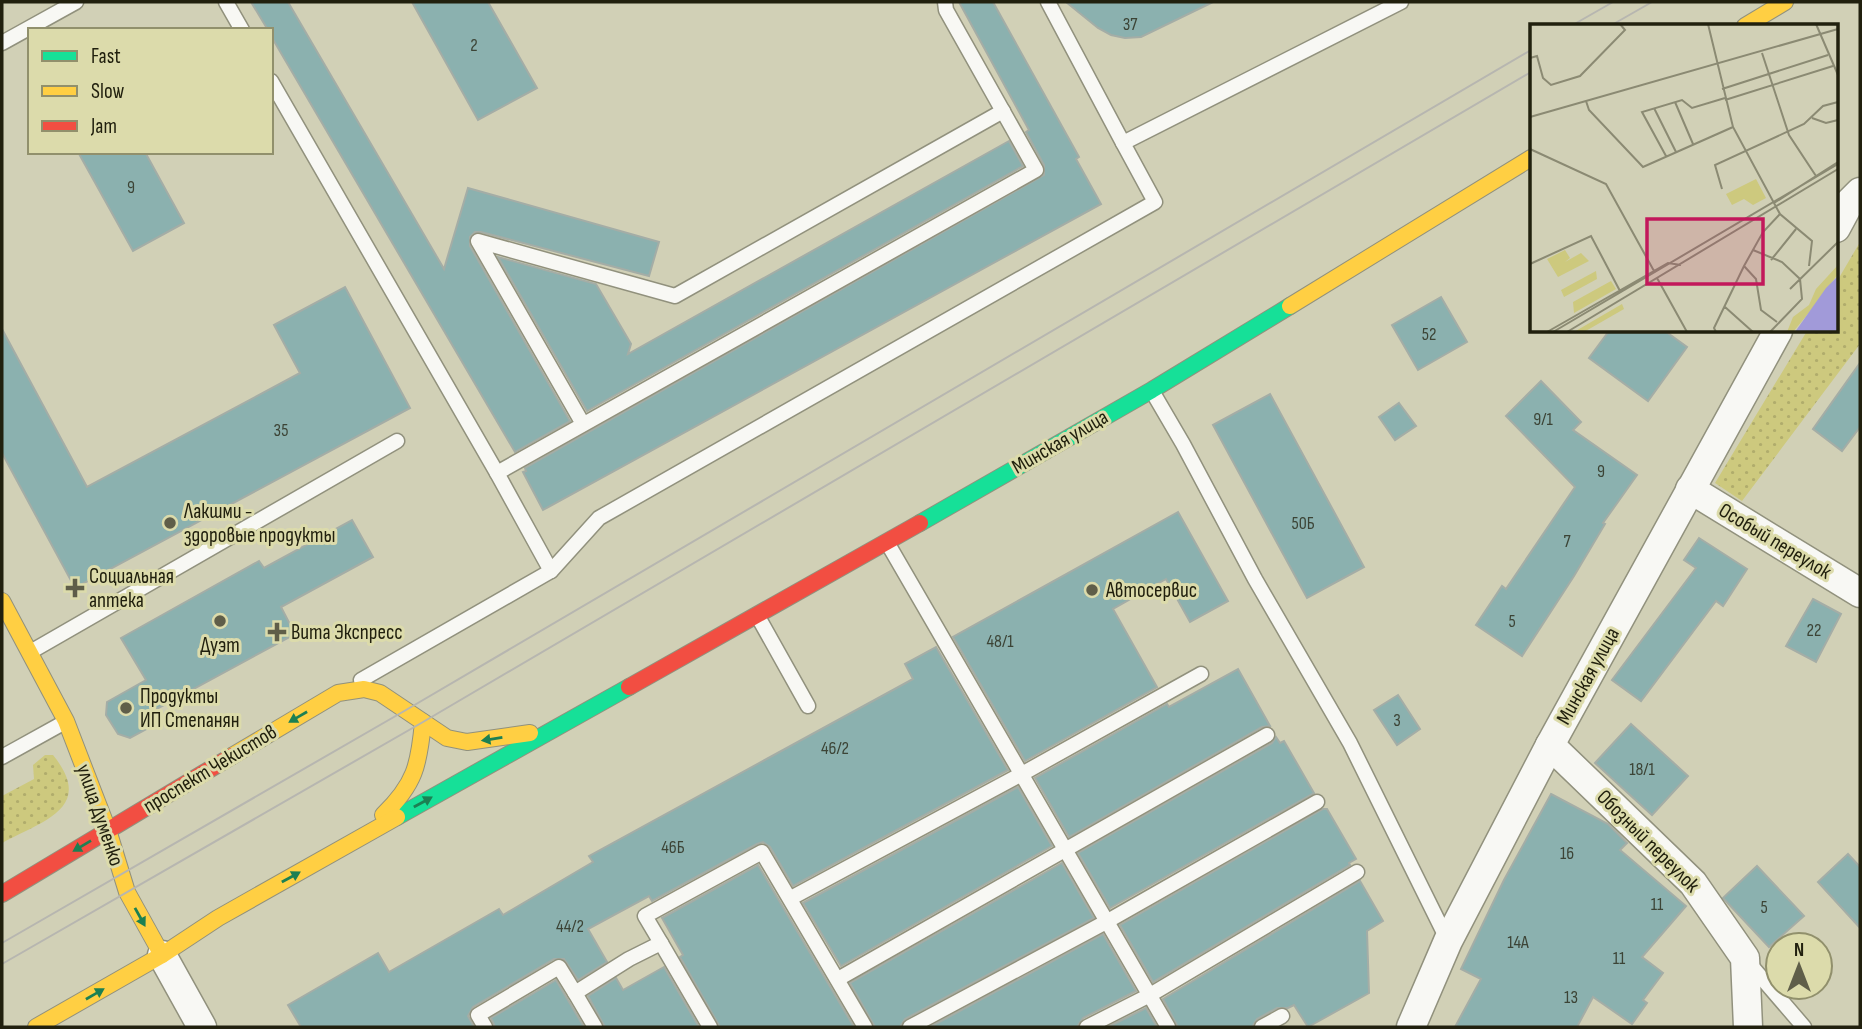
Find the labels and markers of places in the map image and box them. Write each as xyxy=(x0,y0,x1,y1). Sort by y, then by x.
place label: Лакшми - здоровые продукты xyxy=(183,499,335,548)
marker: Лакшми - здоровые продукты xyxy=(162,515,178,531)
place label: Социальная аптека xyxy=(89,564,174,613)
place label: Автосервис xyxy=(1105,578,1197,603)
marker: Социальная аптека xyxy=(67,580,83,596)
marker: Автосервис xyxy=(1084,582,1100,598)
marker: Дуэт xyxy=(212,613,228,629)
place label: Вита Экспресс xyxy=(291,620,403,645)
marker: Вита Экспресс xyxy=(269,624,285,640)
place label: Дуэт xyxy=(200,633,240,658)
place label: Продукты ИП Степанян xyxy=(140,684,240,733)
marker: Продукты ИП Степанян xyxy=(118,700,134,716)

